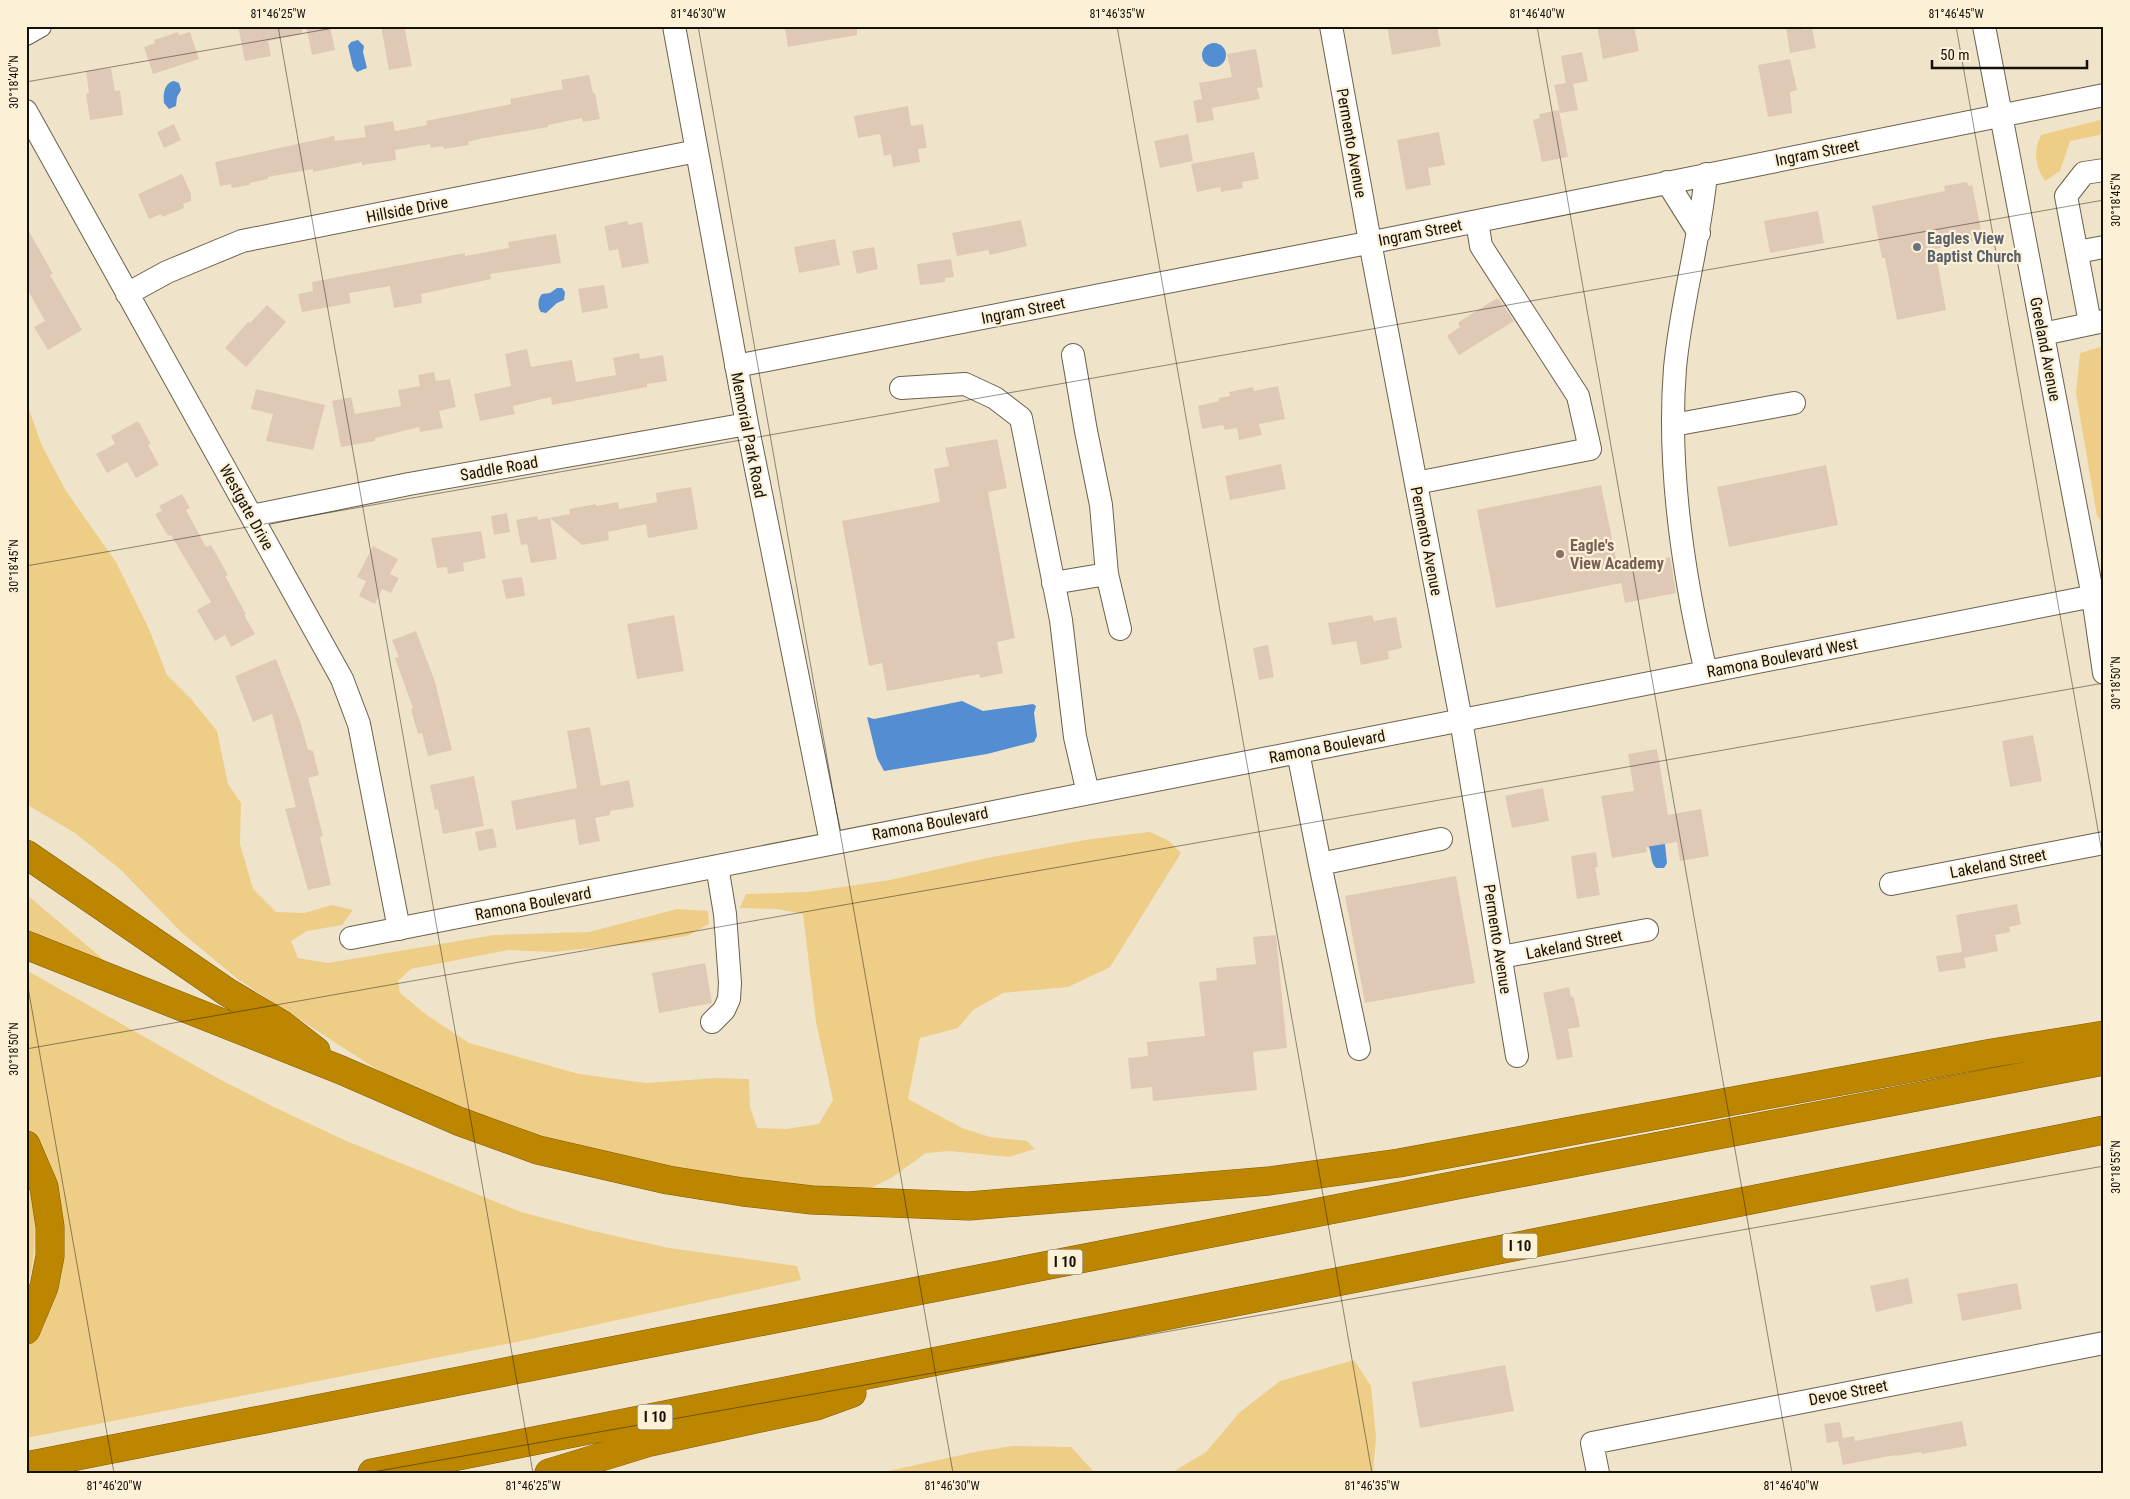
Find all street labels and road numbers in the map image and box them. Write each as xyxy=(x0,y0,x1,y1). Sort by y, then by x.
street label: Permento Avenue xyxy=(1333,87,1370,199)
street label: Ingram Street xyxy=(1774,135,1861,170)
street label: Hillside Drive xyxy=(365,192,450,227)
street label: Ingram Street xyxy=(1377,215,1464,250)
street label: Ingram Street xyxy=(980,293,1067,328)
street label: Greeland Avenue xyxy=(2026,295,2065,403)
street label: Memorial Park Road xyxy=(727,371,770,500)
street label: Saddle Road xyxy=(459,452,540,485)
street label: Westgate Drive xyxy=(215,461,278,553)
street label: Permento Avenue xyxy=(1407,485,1446,597)
street label: Ramona Boulevard West xyxy=(1705,634,1859,681)
street label: Ramona Boulevard xyxy=(1267,726,1387,767)
street label: Ramona Boulevard xyxy=(870,803,990,844)
street label: Lakeland Street xyxy=(1948,845,2048,882)
street label: Ramona Boulevard xyxy=(473,883,593,924)
street label: Permento Avenue xyxy=(1479,883,1516,995)
street label: Lakeland Street xyxy=(1524,926,1624,963)
road number: I 10 xyxy=(1502,1234,1538,1258)
road number: I 10 xyxy=(1048,1250,1082,1274)
street label: Devoe Street xyxy=(1807,1375,1889,1409)
road number: I 10 xyxy=(638,1404,672,1430)

